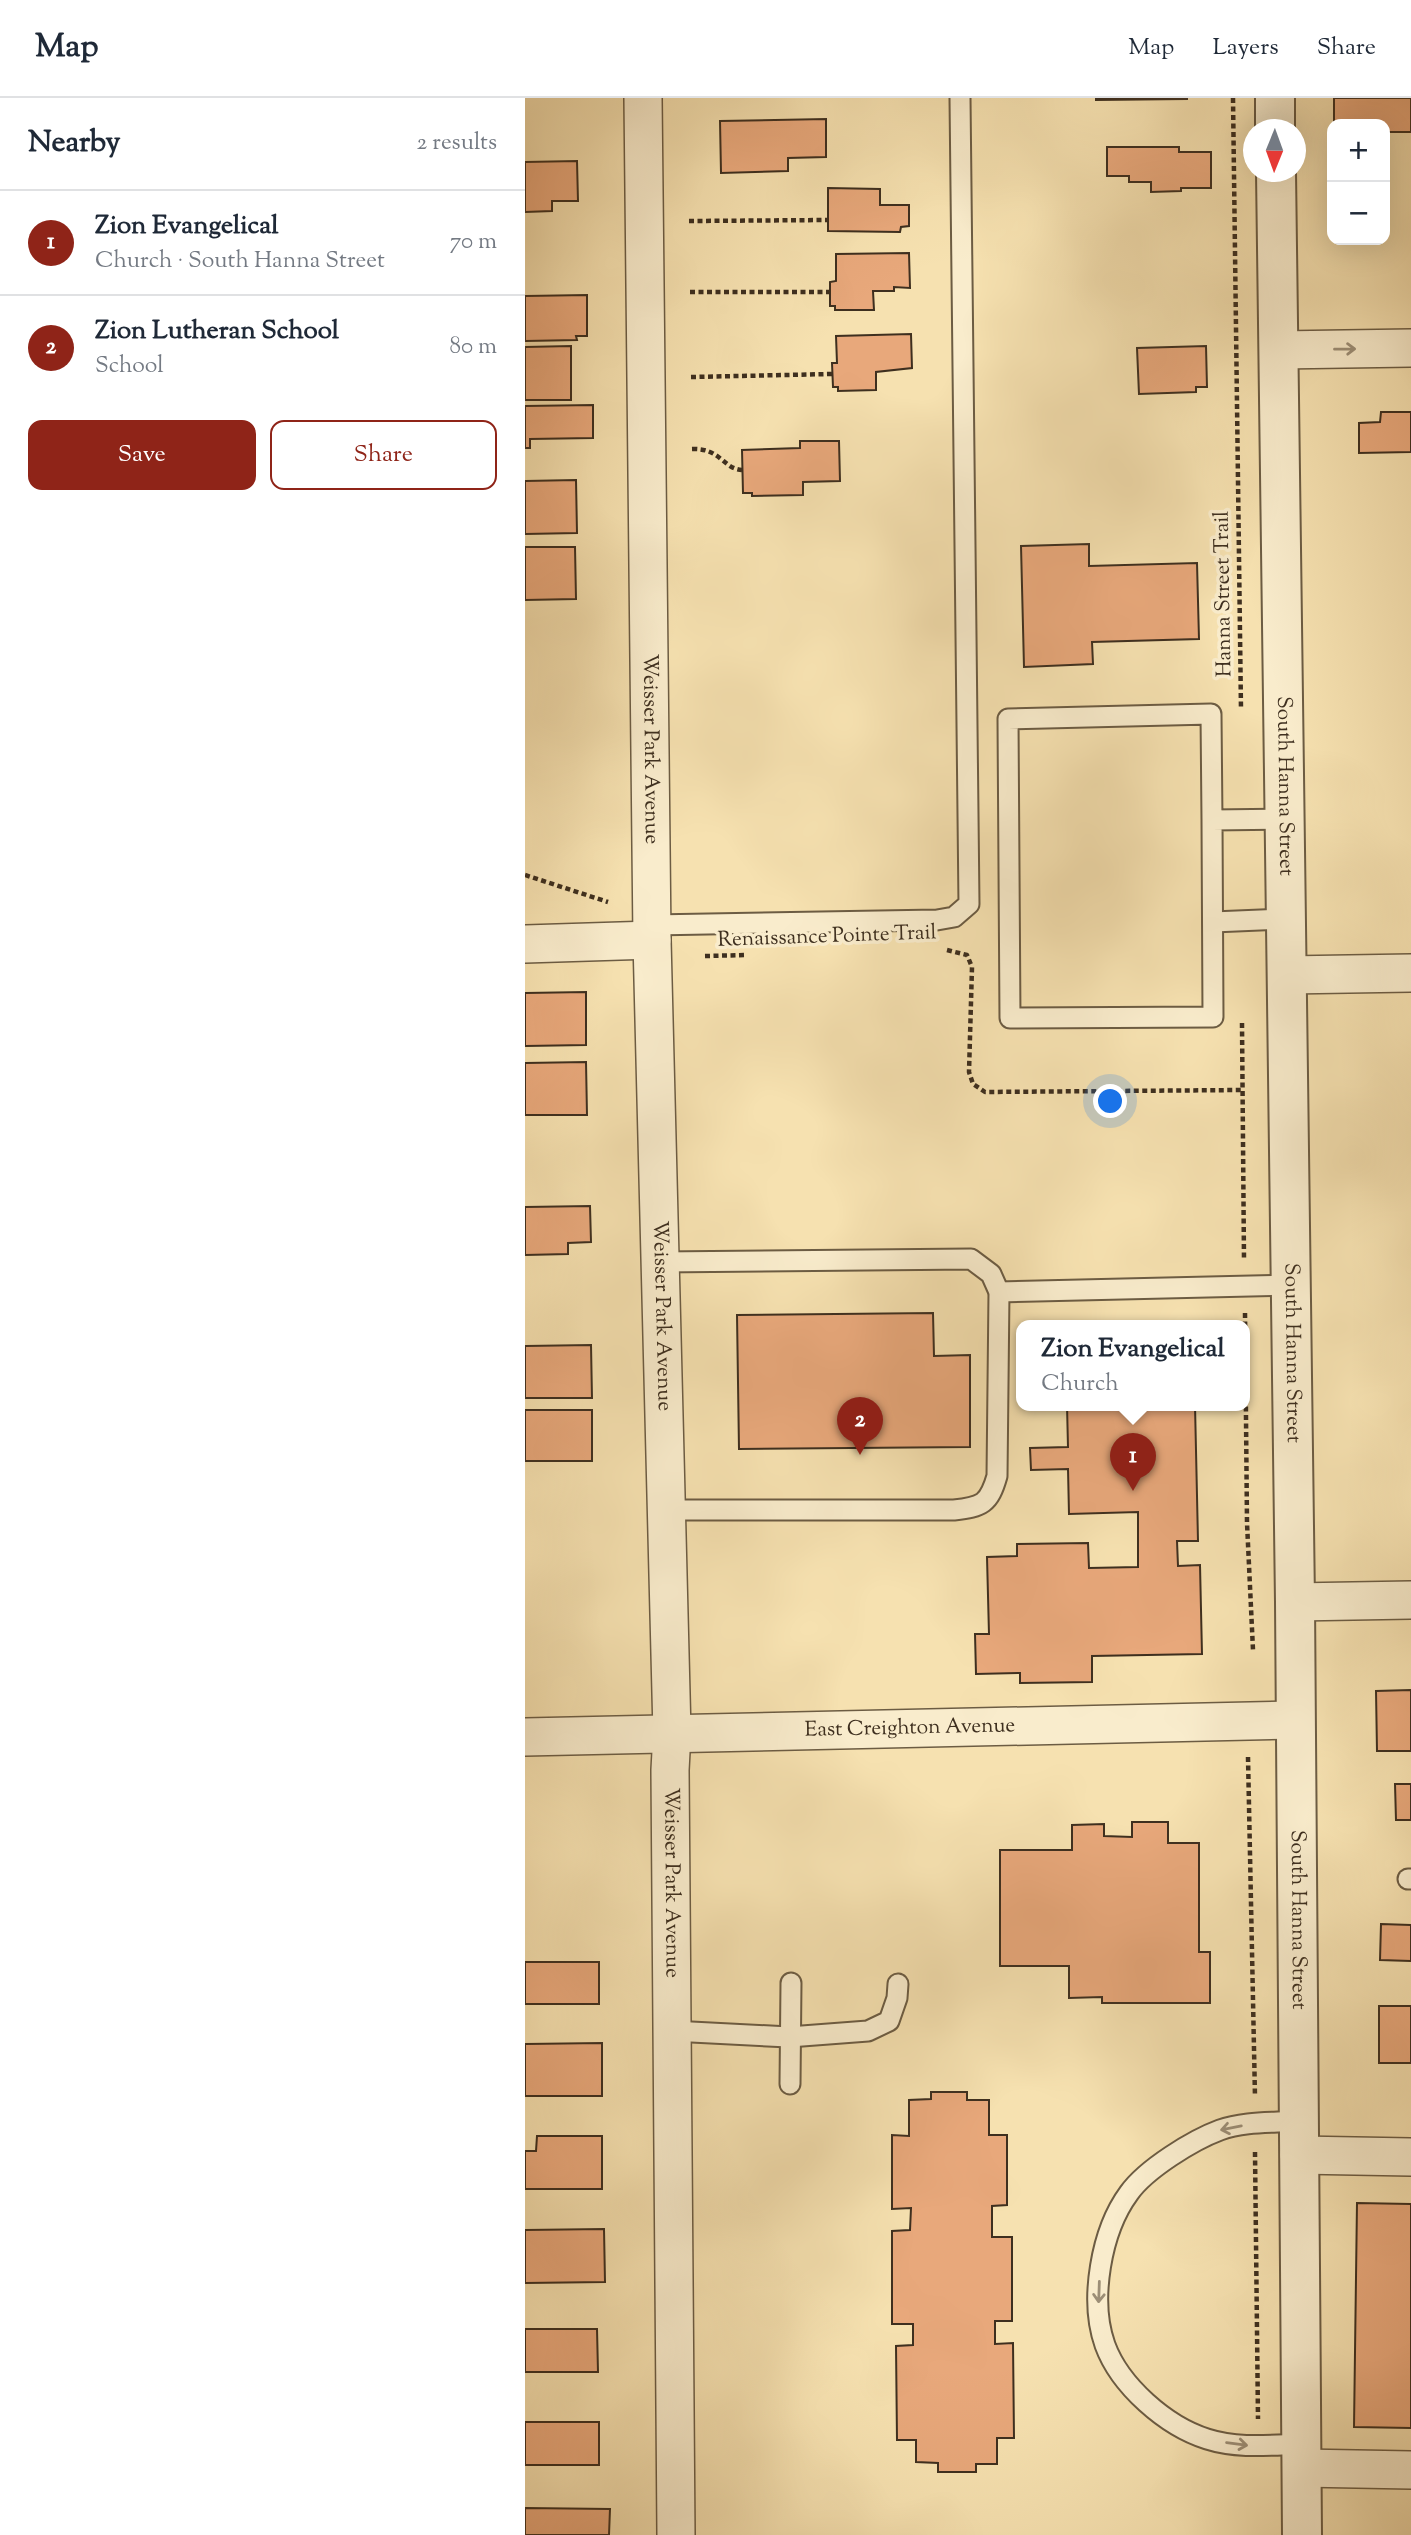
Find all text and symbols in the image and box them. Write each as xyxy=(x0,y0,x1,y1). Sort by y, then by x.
text: Map xyxy=(35,24,99,72)
text: Map xyxy=(1128,31,1174,65)
text: Layers xyxy=(1212,31,1279,65)
text: Share xyxy=(1317,31,1376,65)
north arrow xyxy=(1243,119,1306,182)
map controls xyxy=(1327,119,1390,245)
button: + xyxy=(1327,119,1390,182)
text: Nearby xyxy=(28,122,120,165)
text: 2 results xyxy=(417,127,497,160)
button: − xyxy=(1327,182,1390,245)
text: Zion Evangelical xyxy=(95,208,278,245)
text: 1 xyxy=(47,226,55,259)
text: 70 m xyxy=(450,226,497,259)
text: Church · South Hanna Street xyxy=(95,245,385,278)
text: Zion Lutheran School xyxy=(95,313,339,350)
text: 2 xyxy=(46,331,56,364)
text: 80 m xyxy=(449,331,497,364)
one-way arrow xyxy=(1333,342,1356,356)
text: School xyxy=(95,350,164,383)
button: Save xyxy=(28,420,256,490)
button: Share xyxy=(270,420,497,490)
street label: Hanna Street Trail xyxy=(1208,510,1240,677)
street label: Weisser Park Avenue xyxy=(634,654,666,844)
street label: South Hanna Street xyxy=(1268,696,1300,876)
street label: Renaissance Pointe Trail xyxy=(717,918,937,956)
your location xyxy=(1093,1084,1127,1118)
street label: Weisser Park Avenue xyxy=(644,1220,679,1411)
street label: South Hanna Street xyxy=(1275,1263,1308,1443)
popup xyxy=(1016,1320,1250,1411)
text: Zion Evangelical xyxy=(1041,1331,1225,1368)
text: Church xyxy=(1041,1368,1119,1401)
pin: 2 xyxy=(837,1397,883,1455)
pin: 1 xyxy=(1110,1433,1156,1491)
street label: East Creighton Avenue xyxy=(804,1711,1016,1746)
street label: Weisser Park Avenue xyxy=(655,1787,687,1978)
street label: South Hanna Street xyxy=(1282,1830,1313,2010)
one-way arrow xyxy=(1220,2122,1243,2135)
one-way arrow xyxy=(1092,2280,1105,2303)
one-way arrow xyxy=(1225,2438,1248,2451)

